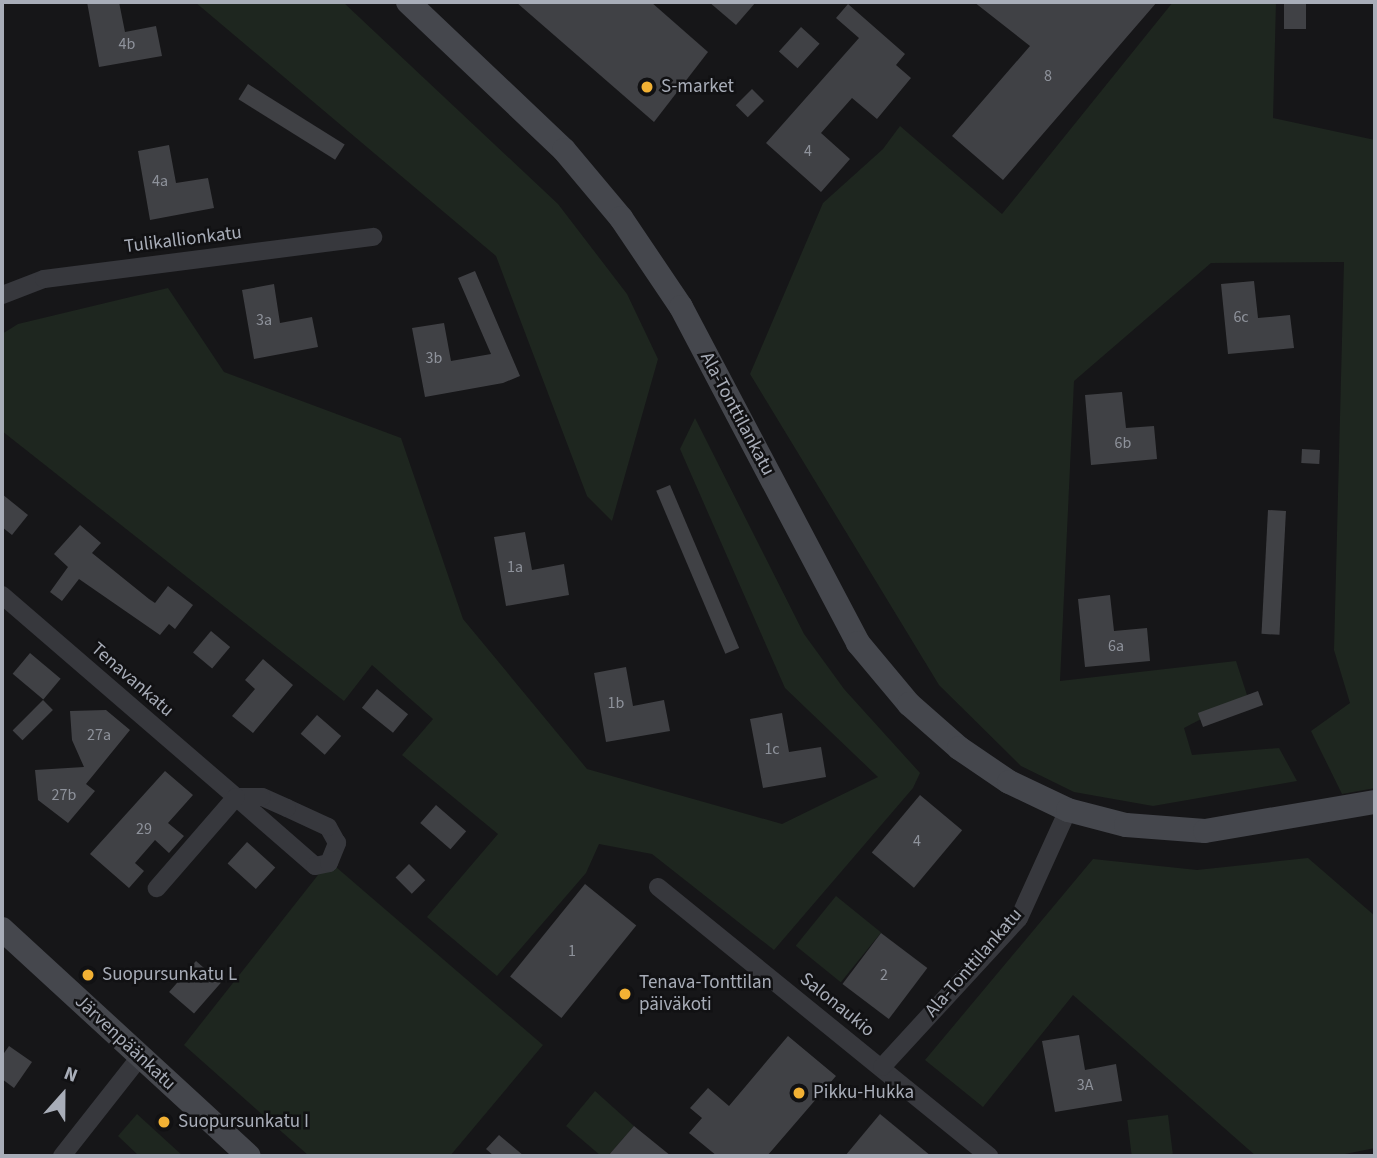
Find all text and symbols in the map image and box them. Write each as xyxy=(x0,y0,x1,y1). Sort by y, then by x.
house number: 4b xyxy=(119,34,135,54)
house number: 8 xyxy=(1044,66,1052,86)
place label: S-market xyxy=(661,76,734,98)
marker: S-market xyxy=(639,79,655,95)
house number: 4 xyxy=(804,141,812,161)
house number: 4a xyxy=(152,171,168,191)
street label: Tulikallionkatu xyxy=(123,221,243,259)
house number: 6c xyxy=(1233,307,1249,327)
house number: 3a xyxy=(256,310,272,330)
house number: 3b xyxy=(426,348,442,368)
street label: Ala-Tonttilankatu xyxy=(695,348,779,480)
house number: 6b xyxy=(1115,433,1131,453)
house number: 1a xyxy=(507,557,523,577)
house number: 6a xyxy=(1108,636,1124,656)
street label: Tenavankatu xyxy=(86,638,178,722)
house number: 1b xyxy=(608,693,624,713)
house number: 27a xyxy=(87,725,111,745)
house number: 1c xyxy=(764,739,780,759)
house number: 27b xyxy=(52,785,76,805)
house number: 29 xyxy=(136,819,152,839)
house number: 4 xyxy=(913,831,921,851)
street label: Ala-Tonttilankatu xyxy=(921,904,1027,1022)
house number: 1 xyxy=(568,941,576,961)
place label: Suopursunkatu L xyxy=(102,964,237,986)
house number: 2 xyxy=(880,965,888,985)
marker: Suopursunkatu L xyxy=(80,967,96,983)
street label: Salonaukio xyxy=(795,968,879,1042)
place label: Tenava-Tonttilan päiväkoti xyxy=(639,972,772,1016)
marker: Tenava-Tonttilan päiväkoti xyxy=(617,986,633,1002)
street label: Järvenpäänkatu xyxy=(70,991,180,1095)
north arrow xyxy=(28,1060,98,1130)
text: N xyxy=(60,1060,81,1090)
house number: 3A xyxy=(1077,1075,1093,1095)
place label: Pikku-Hukka xyxy=(813,1082,914,1104)
marker: Pikku-Hukka xyxy=(791,1085,807,1101)
place label: Suopursunkatu I xyxy=(178,1111,309,1133)
marker: Suopursunkatu I xyxy=(156,1114,172,1130)

